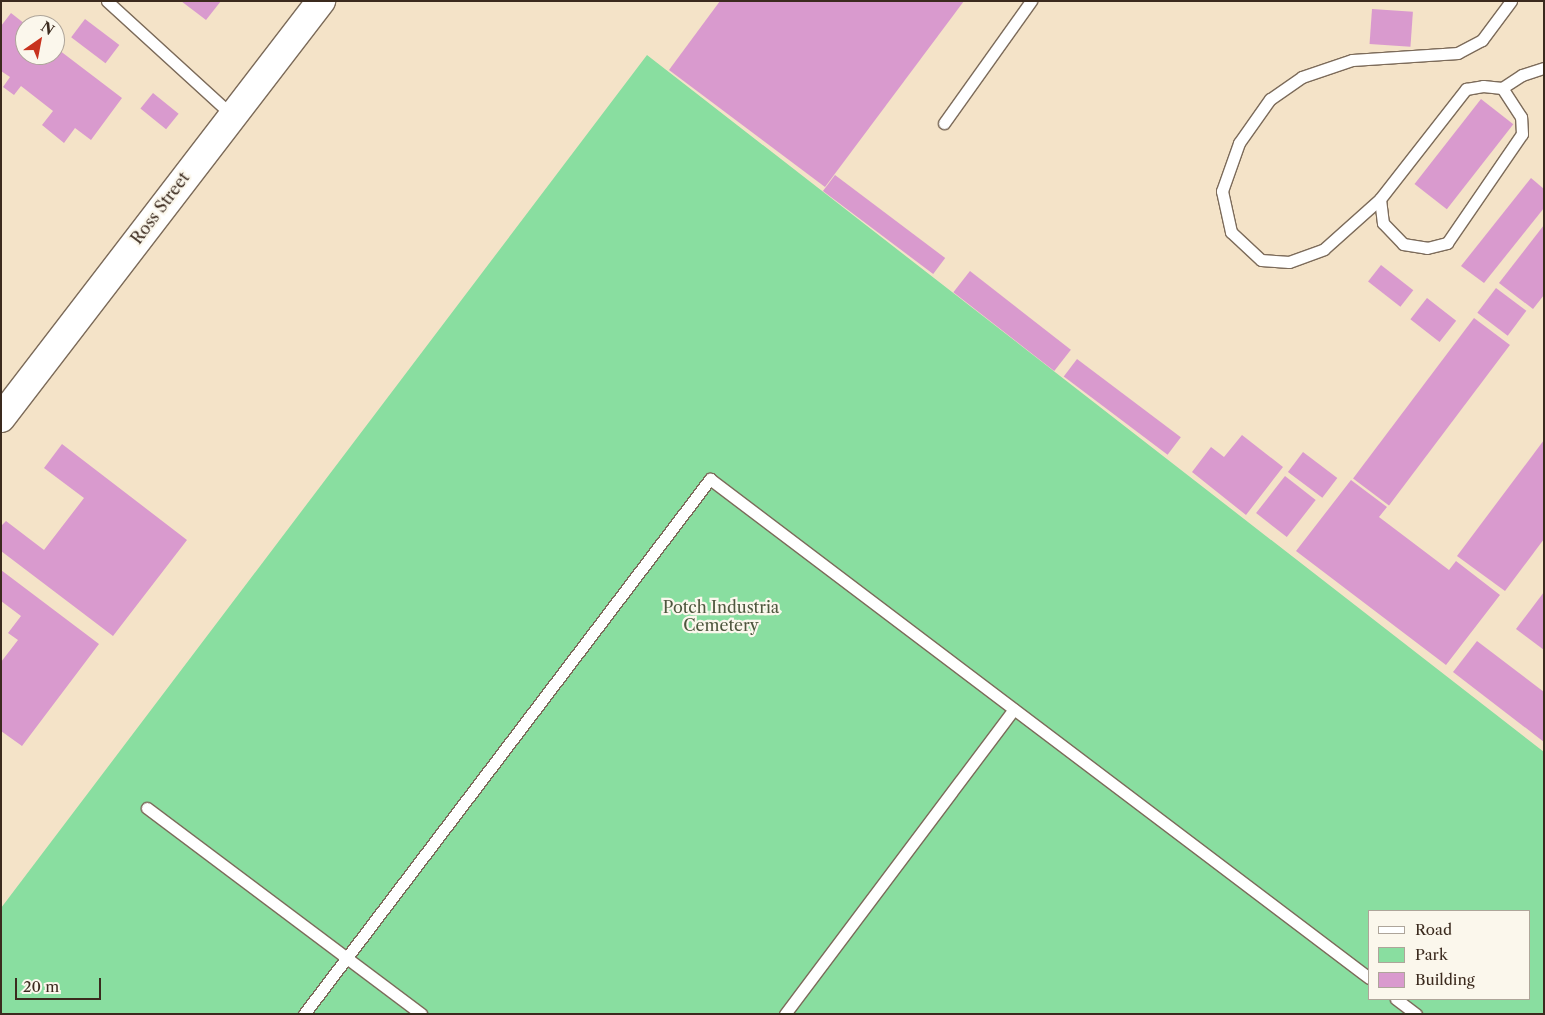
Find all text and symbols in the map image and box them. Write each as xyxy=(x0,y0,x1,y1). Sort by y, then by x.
north arrow xyxy=(15,15,65,65)
text: N xyxy=(38,17,58,39)
street label: Ross Street xyxy=(127,168,193,248)
park label: Potch Industria Cemetery xyxy=(663,597,779,635)
legend xyxy=(1368,910,1530,1000)
text: Road xyxy=(1415,920,1452,939)
text: Park xyxy=(1415,945,1448,964)
scale bar xyxy=(18,968,104,1000)
text: Building xyxy=(1415,970,1475,989)
text: 20 m xyxy=(23,977,59,996)

